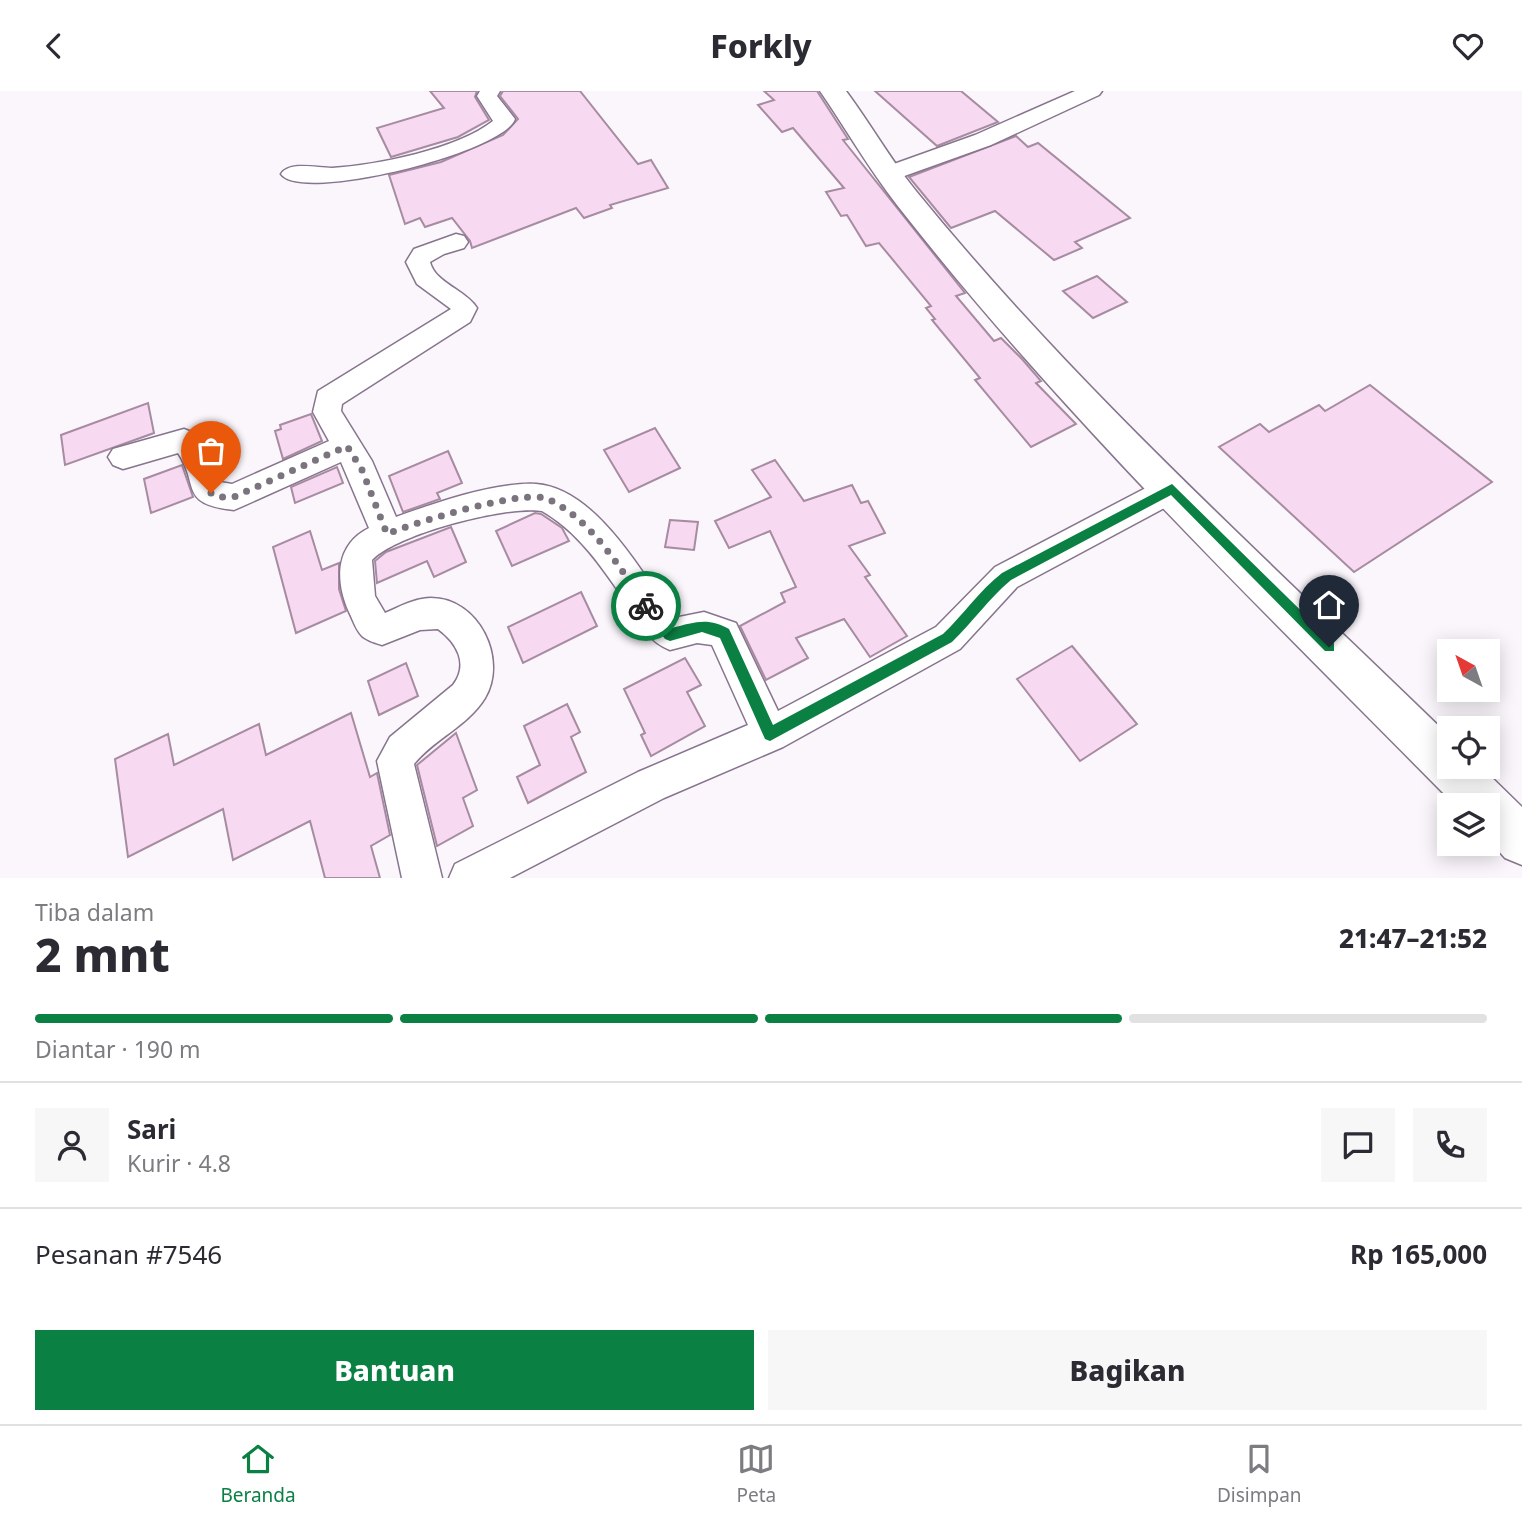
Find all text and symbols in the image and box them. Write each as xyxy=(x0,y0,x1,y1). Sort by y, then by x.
text: Forkly xyxy=(710,24,812,67)
icon: back xyxy=(35,27,73,65)
icon: heart xyxy=(1449,27,1487,65)
pin xyxy=(181,421,241,493)
icon: bag xyxy=(192,432,230,470)
courier xyxy=(611,571,681,641)
pin xyxy=(1299,575,1359,647)
icon: home xyxy=(1310,586,1348,624)
icon: bike xyxy=(627,587,665,625)
north arrow xyxy=(1437,639,1500,702)
map controls xyxy=(1437,639,1500,856)
button: locate xyxy=(1437,716,1500,779)
button: layers xyxy=(1437,793,1500,856)
text: Tiba dalam xyxy=(35,896,154,928)
text: 21:47–21:52 xyxy=(1339,920,1487,956)
text: 2 mnt xyxy=(35,923,170,985)
text: Diantar · 190 m xyxy=(35,1033,201,1065)
button: person xyxy=(35,1108,109,1182)
button: chat xyxy=(1321,1108,1395,1182)
button: phone xyxy=(1413,1108,1487,1182)
text: Sari xyxy=(127,1111,176,1147)
text: Kurir · 4.8 xyxy=(127,1147,231,1179)
text: Pesanan #7546 xyxy=(35,1236,222,1272)
text: Rp 165,000 xyxy=(1350,1236,1487,1272)
button: Bantuan xyxy=(35,1330,754,1410)
button: Bagikan xyxy=(768,1330,1487,1410)
tab: Beranda xyxy=(220,1440,296,1508)
tab: Peta xyxy=(736,1440,776,1508)
tab: Disimpan xyxy=(1217,1440,1302,1508)

